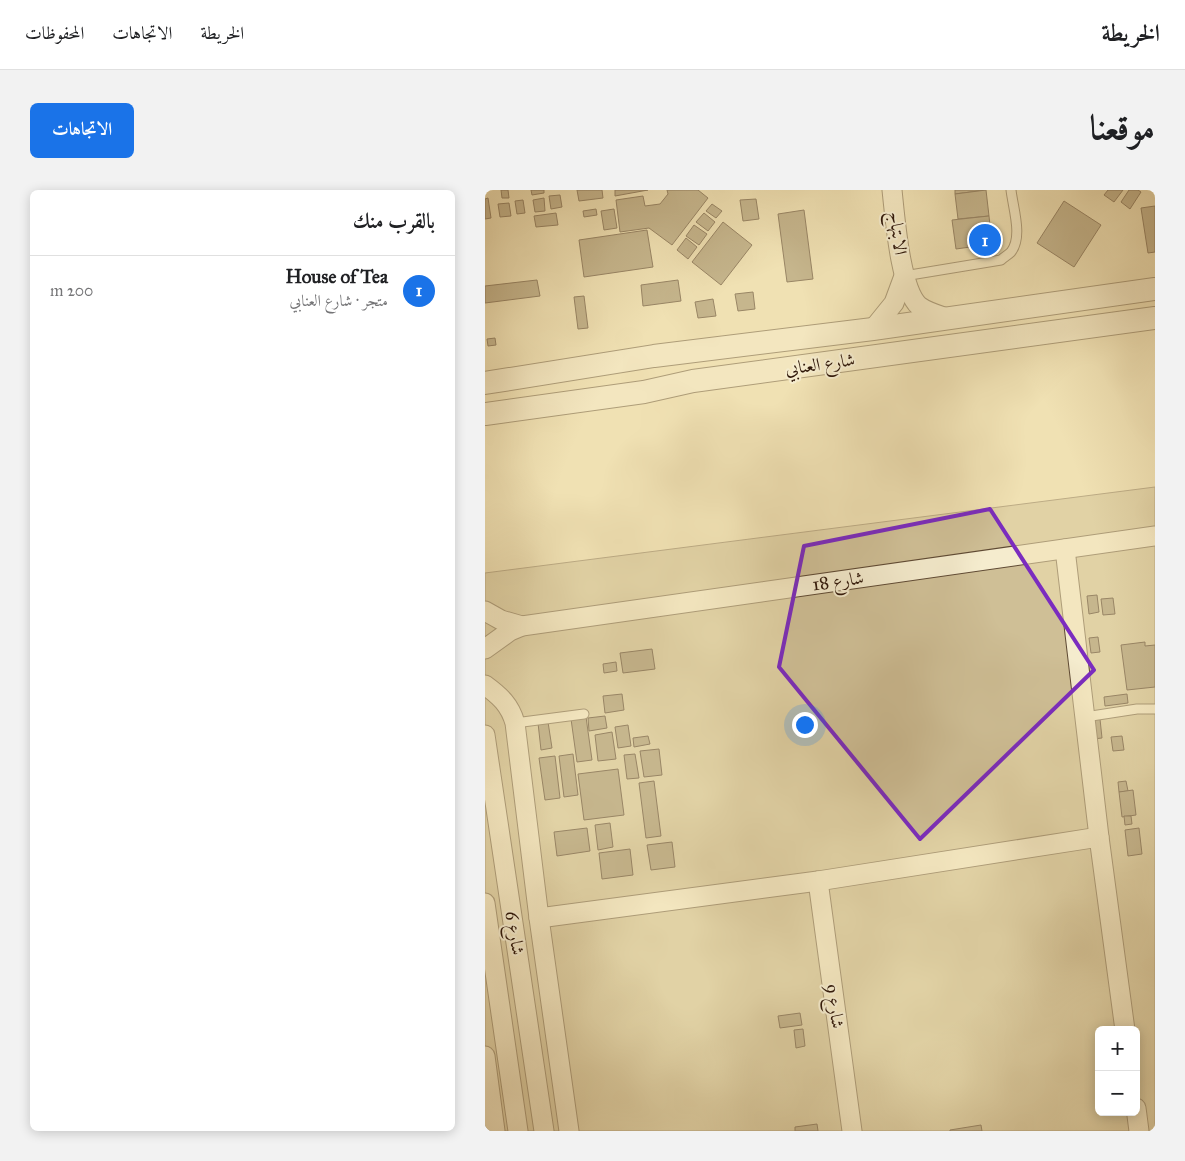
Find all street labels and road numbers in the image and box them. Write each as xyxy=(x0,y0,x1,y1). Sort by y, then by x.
street label: الابتهاج xyxy=(879,210,912,257)
street label: شارع العنابي xyxy=(784,348,857,384)
street label: شارع 18 xyxy=(811,567,866,599)
street label: شارع 6 xyxy=(497,909,529,957)
street label: شارع 9 xyxy=(817,982,849,1030)

